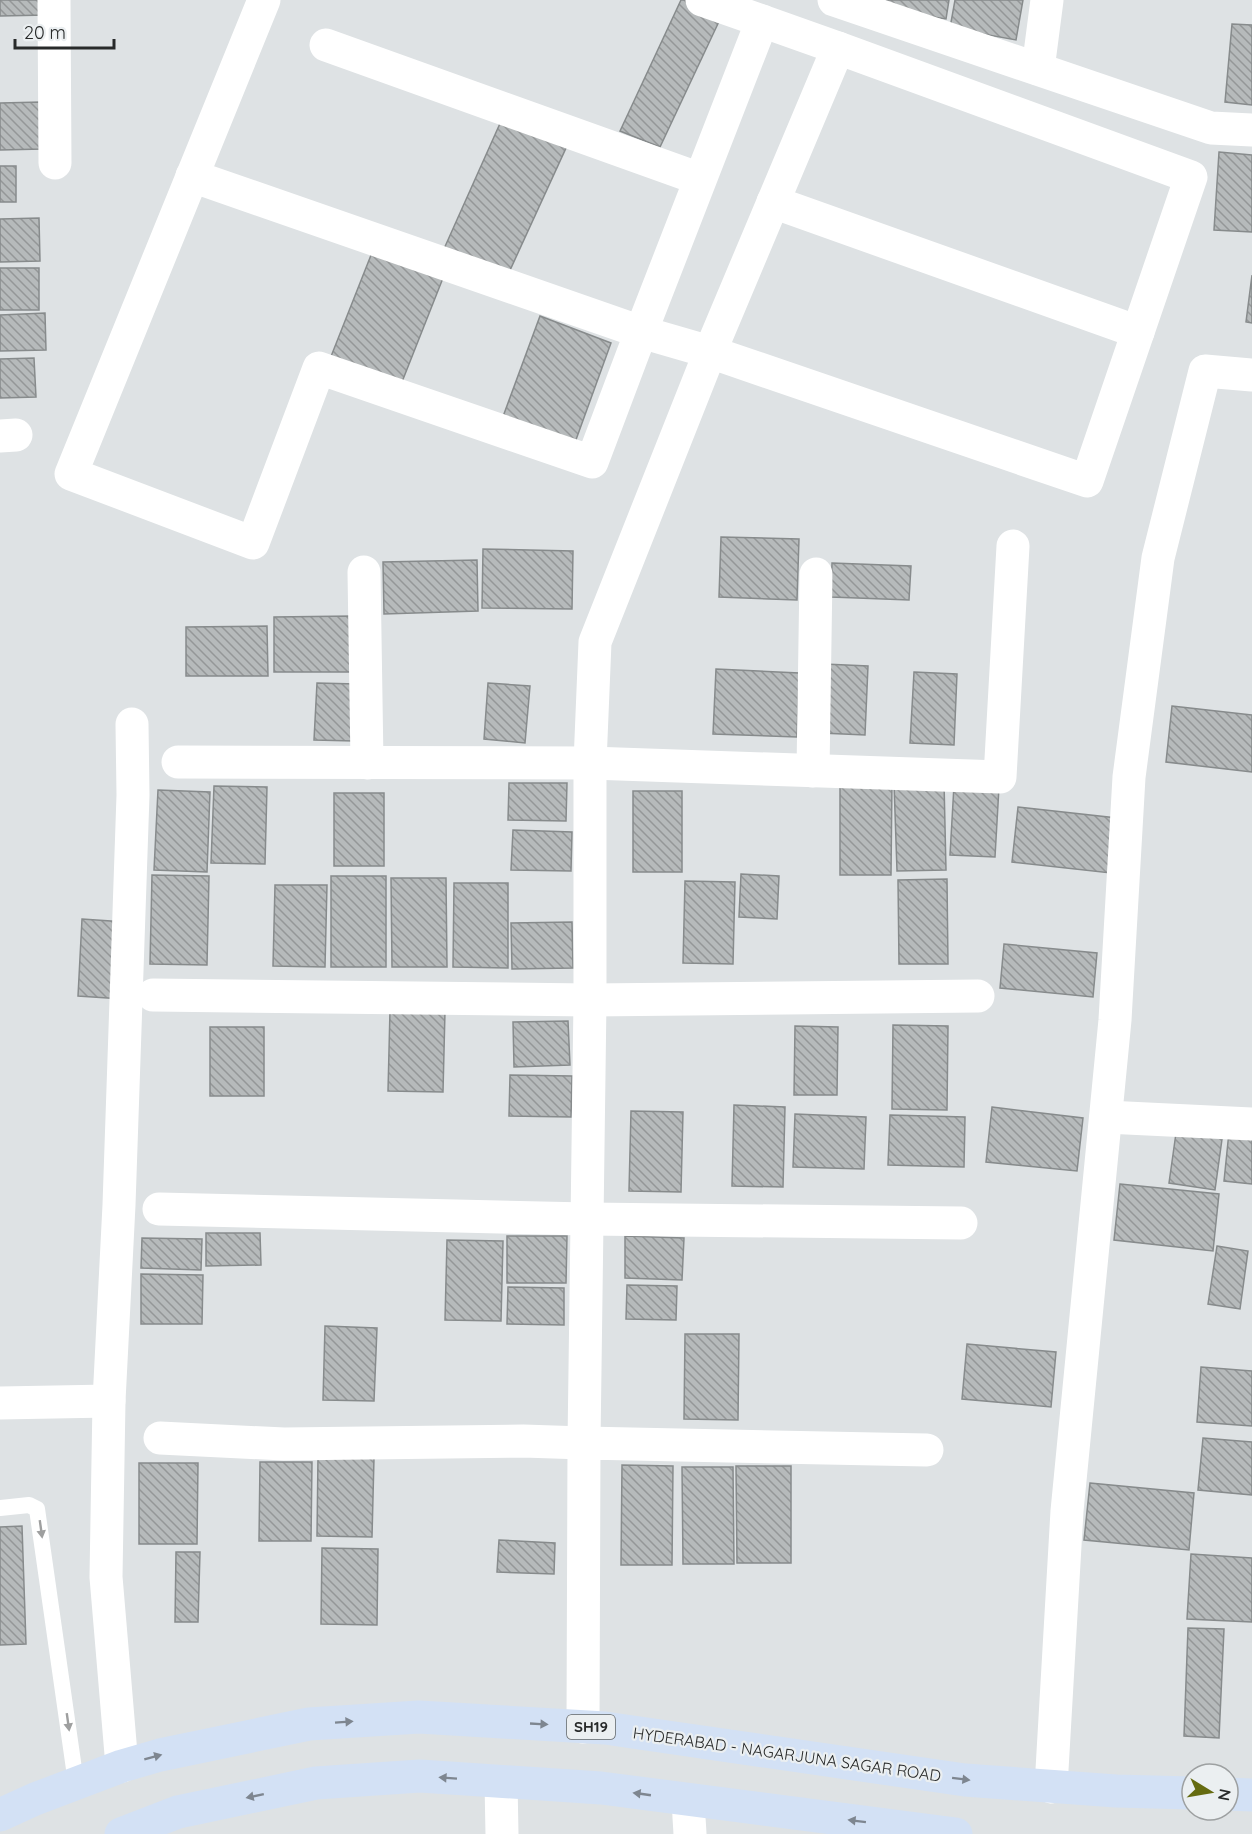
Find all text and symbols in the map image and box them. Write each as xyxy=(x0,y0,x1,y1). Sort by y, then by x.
scale bar xyxy=(15,12,114,50)
text: 20 m xyxy=(24,21,66,44)
one-way arrow xyxy=(36,1520,46,1539)
one-way arrow xyxy=(63,1713,73,1732)
road number: SH19 xyxy=(567,1715,615,1739)
one-way arrow xyxy=(334,1717,353,1726)
one-way arrow xyxy=(529,1719,548,1729)
street label: HYDERABAD - NAGARJUNA SAGAR ROAD xyxy=(632,1722,942,1786)
one-way arrow xyxy=(143,1752,162,1762)
north arrow xyxy=(1180,1762,1240,1822)
one-way arrow xyxy=(438,1773,457,1783)
one-way arrow xyxy=(951,1775,970,1784)
text: N xyxy=(1214,1787,1236,1803)
one-way arrow xyxy=(633,1789,652,1798)
one-way arrow xyxy=(245,1792,264,1801)
one-way arrow xyxy=(847,1817,866,1826)

